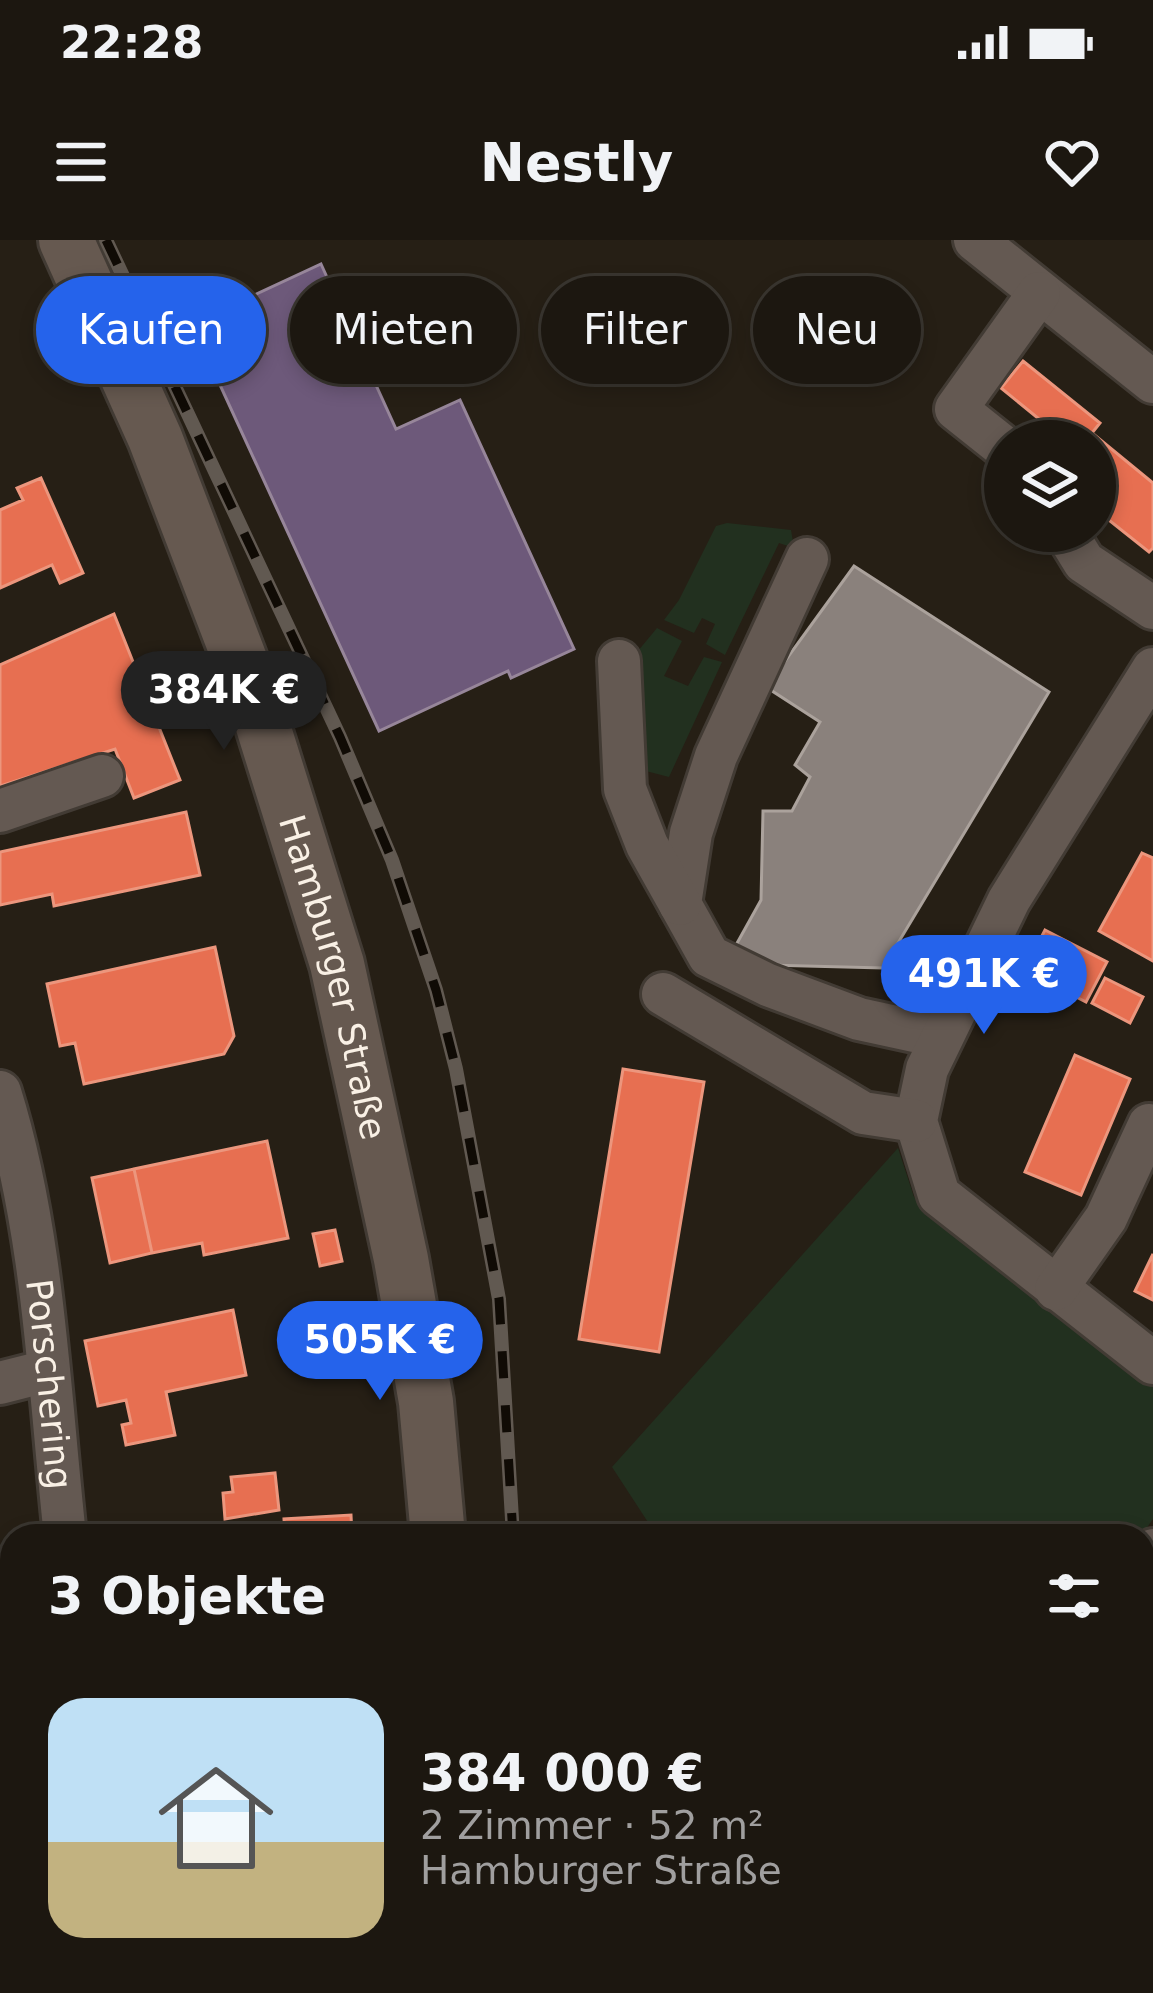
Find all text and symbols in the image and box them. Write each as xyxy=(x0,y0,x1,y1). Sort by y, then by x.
text: 22:28 xyxy=(60,16,203,69)
icon: menu xyxy=(48,129,114,195)
icon: heart xyxy=(1039,129,1105,195)
text: Nestly xyxy=(480,131,673,194)
chip: Kaufen xyxy=(36,276,266,384)
chip: Mieten xyxy=(290,276,517,384)
chip: Filter xyxy=(541,276,729,384)
chip: Neu xyxy=(753,276,921,384)
map controls xyxy=(984,420,1116,552)
button: layers xyxy=(984,420,1116,552)
pin: 384K € xyxy=(126,651,322,753)
text: 384K € xyxy=(148,667,300,712)
street label: Hamburger Straße xyxy=(271,810,395,1143)
pin: 491K € xyxy=(886,935,1082,1037)
text: 491K € xyxy=(908,951,1060,996)
street label: Porschering xyxy=(18,1277,80,1491)
pin: 505K € xyxy=(282,1301,478,1403)
text: 505K € xyxy=(304,1317,456,1362)
icon: filters xyxy=(1041,1563,1107,1629)
text: 3 Objekte xyxy=(48,1567,326,1626)
text: 384 000 € xyxy=(420,1744,704,1803)
icon: home xyxy=(144,1746,288,1890)
text: 2 Zimmer · 52 m² xyxy=(420,1803,764,1848)
text: Hamburger Straße xyxy=(420,1848,782,1893)

